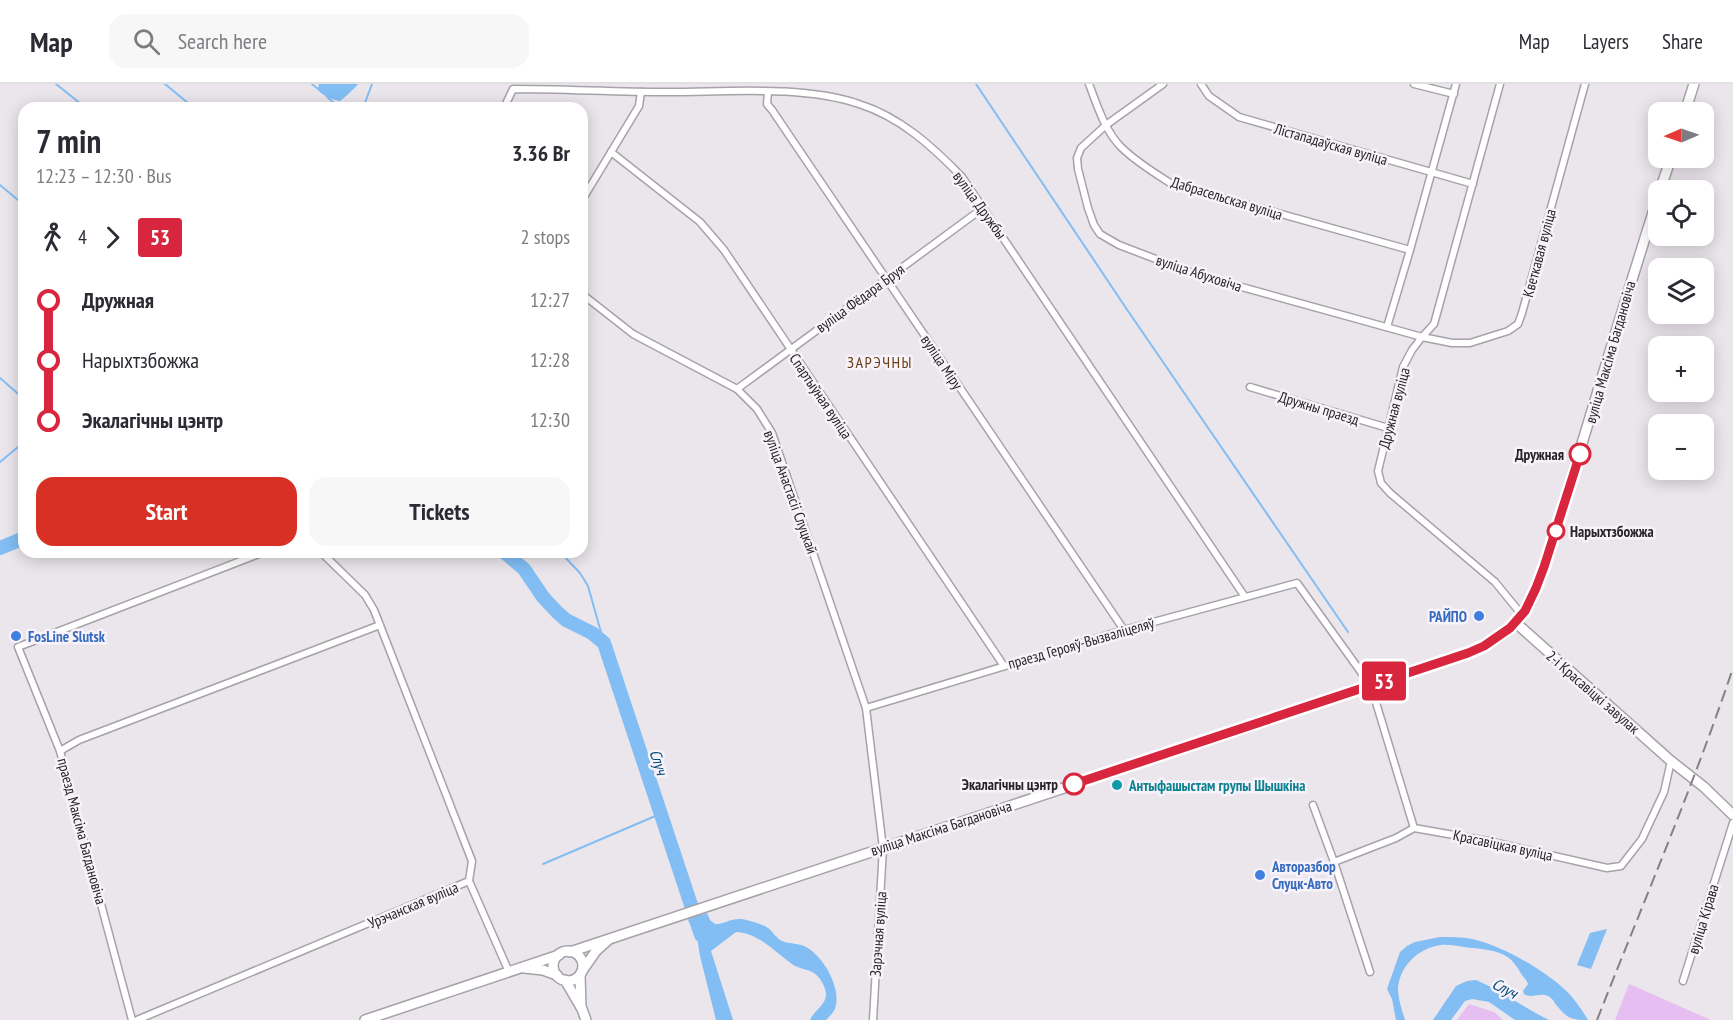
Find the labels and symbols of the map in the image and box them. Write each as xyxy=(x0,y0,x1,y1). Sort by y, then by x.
north arrow xyxy=(1648,102,1714,168)
street label: Лістападаўская вуліца xyxy=(1271,118,1390,169)
street label: вуліца Дружбы xyxy=(949,167,1011,243)
street label: Дабрасельская вуліца xyxy=(1169,172,1285,224)
street label: Кветкавая вуліца xyxy=(1518,207,1560,299)
street label: вуліца Абуховіча xyxy=(1154,250,1244,296)
street label: вуліца Фёдара Бруя xyxy=(812,259,908,337)
street label: вуліца Максіма Багдановіча xyxy=(1581,279,1639,425)
street label: вуліца Міру xyxy=(917,331,967,393)
street label: Спартыўная вуліца xyxy=(785,350,857,442)
district label: ЗАРЭЧНЫ xyxy=(847,352,913,372)
street label: Дружная вуліца xyxy=(1374,365,1414,451)
street label: Дружны праезд xyxy=(1277,387,1362,429)
street label: вуліца Анастасіі Слуцкай xyxy=(760,428,822,556)
marker: Дружная xyxy=(1569,443,1591,465)
place label: Дружная xyxy=(1515,445,1564,464)
marker: Нарыхтзбожжа xyxy=(1547,522,1565,540)
place label: Нарыхтзбожжа xyxy=(1570,522,1654,541)
place label: РАЙПО xyxy=(1429,607,1467,626)
marker: РАЙПО xyxy=(1472,609,1486,623)
street label: праезд Герояў-Вызваліцеляў xyxy=(1006,613,1157,673)
place label: FosLine Slutsk xyxy=(28,627,106,646)
marker: FosLine Slutsk xyxy=(9,629,23,643)
street label: 2-і Красавіцкі завулак xyxy=(1542,646,1644,738)
line badge: 53 xyxy=(1357,662,1411,700)
water label: Случ xyxy=(646,747,673,779)
street label: праезд Максіма Багдановіча xyxy=(53,756,111,906)
marker: Экалагічны цэнтр xyxy=(1063,773,1085,795)
place label: Экалагічны цэнтр xyxy=(962,775,1058,794)
place label: Антыфашыстам групы Шышкіна xyxy=(1128,776,1305,795)
marker: Антыфашыстам групы Шышкіна xyxy=(1110,778,1124,792)
street label: вуліца Максіма Багдановіча xyxy=(868,796,1014,860)
street label: Красавіцкая вуліца xyxy=(1451,825,1555,865)
place label: Авторазбор Слуцк-Авто xyxy=(1271,857,1336,893)
marker: Авторазбор Слуцк-Авто xyxy=(1253,868,1267,882)
street label: Урэчанская вуліца xyxy=(365,877,461,933)
street label: вуліца Кірава xyxy=(1683,882,1723,956)
street label: Зарэчная вуліца xyxy=(866,891,890,977)
water label: Случ xyxy=(1489,973,1522,1004)

